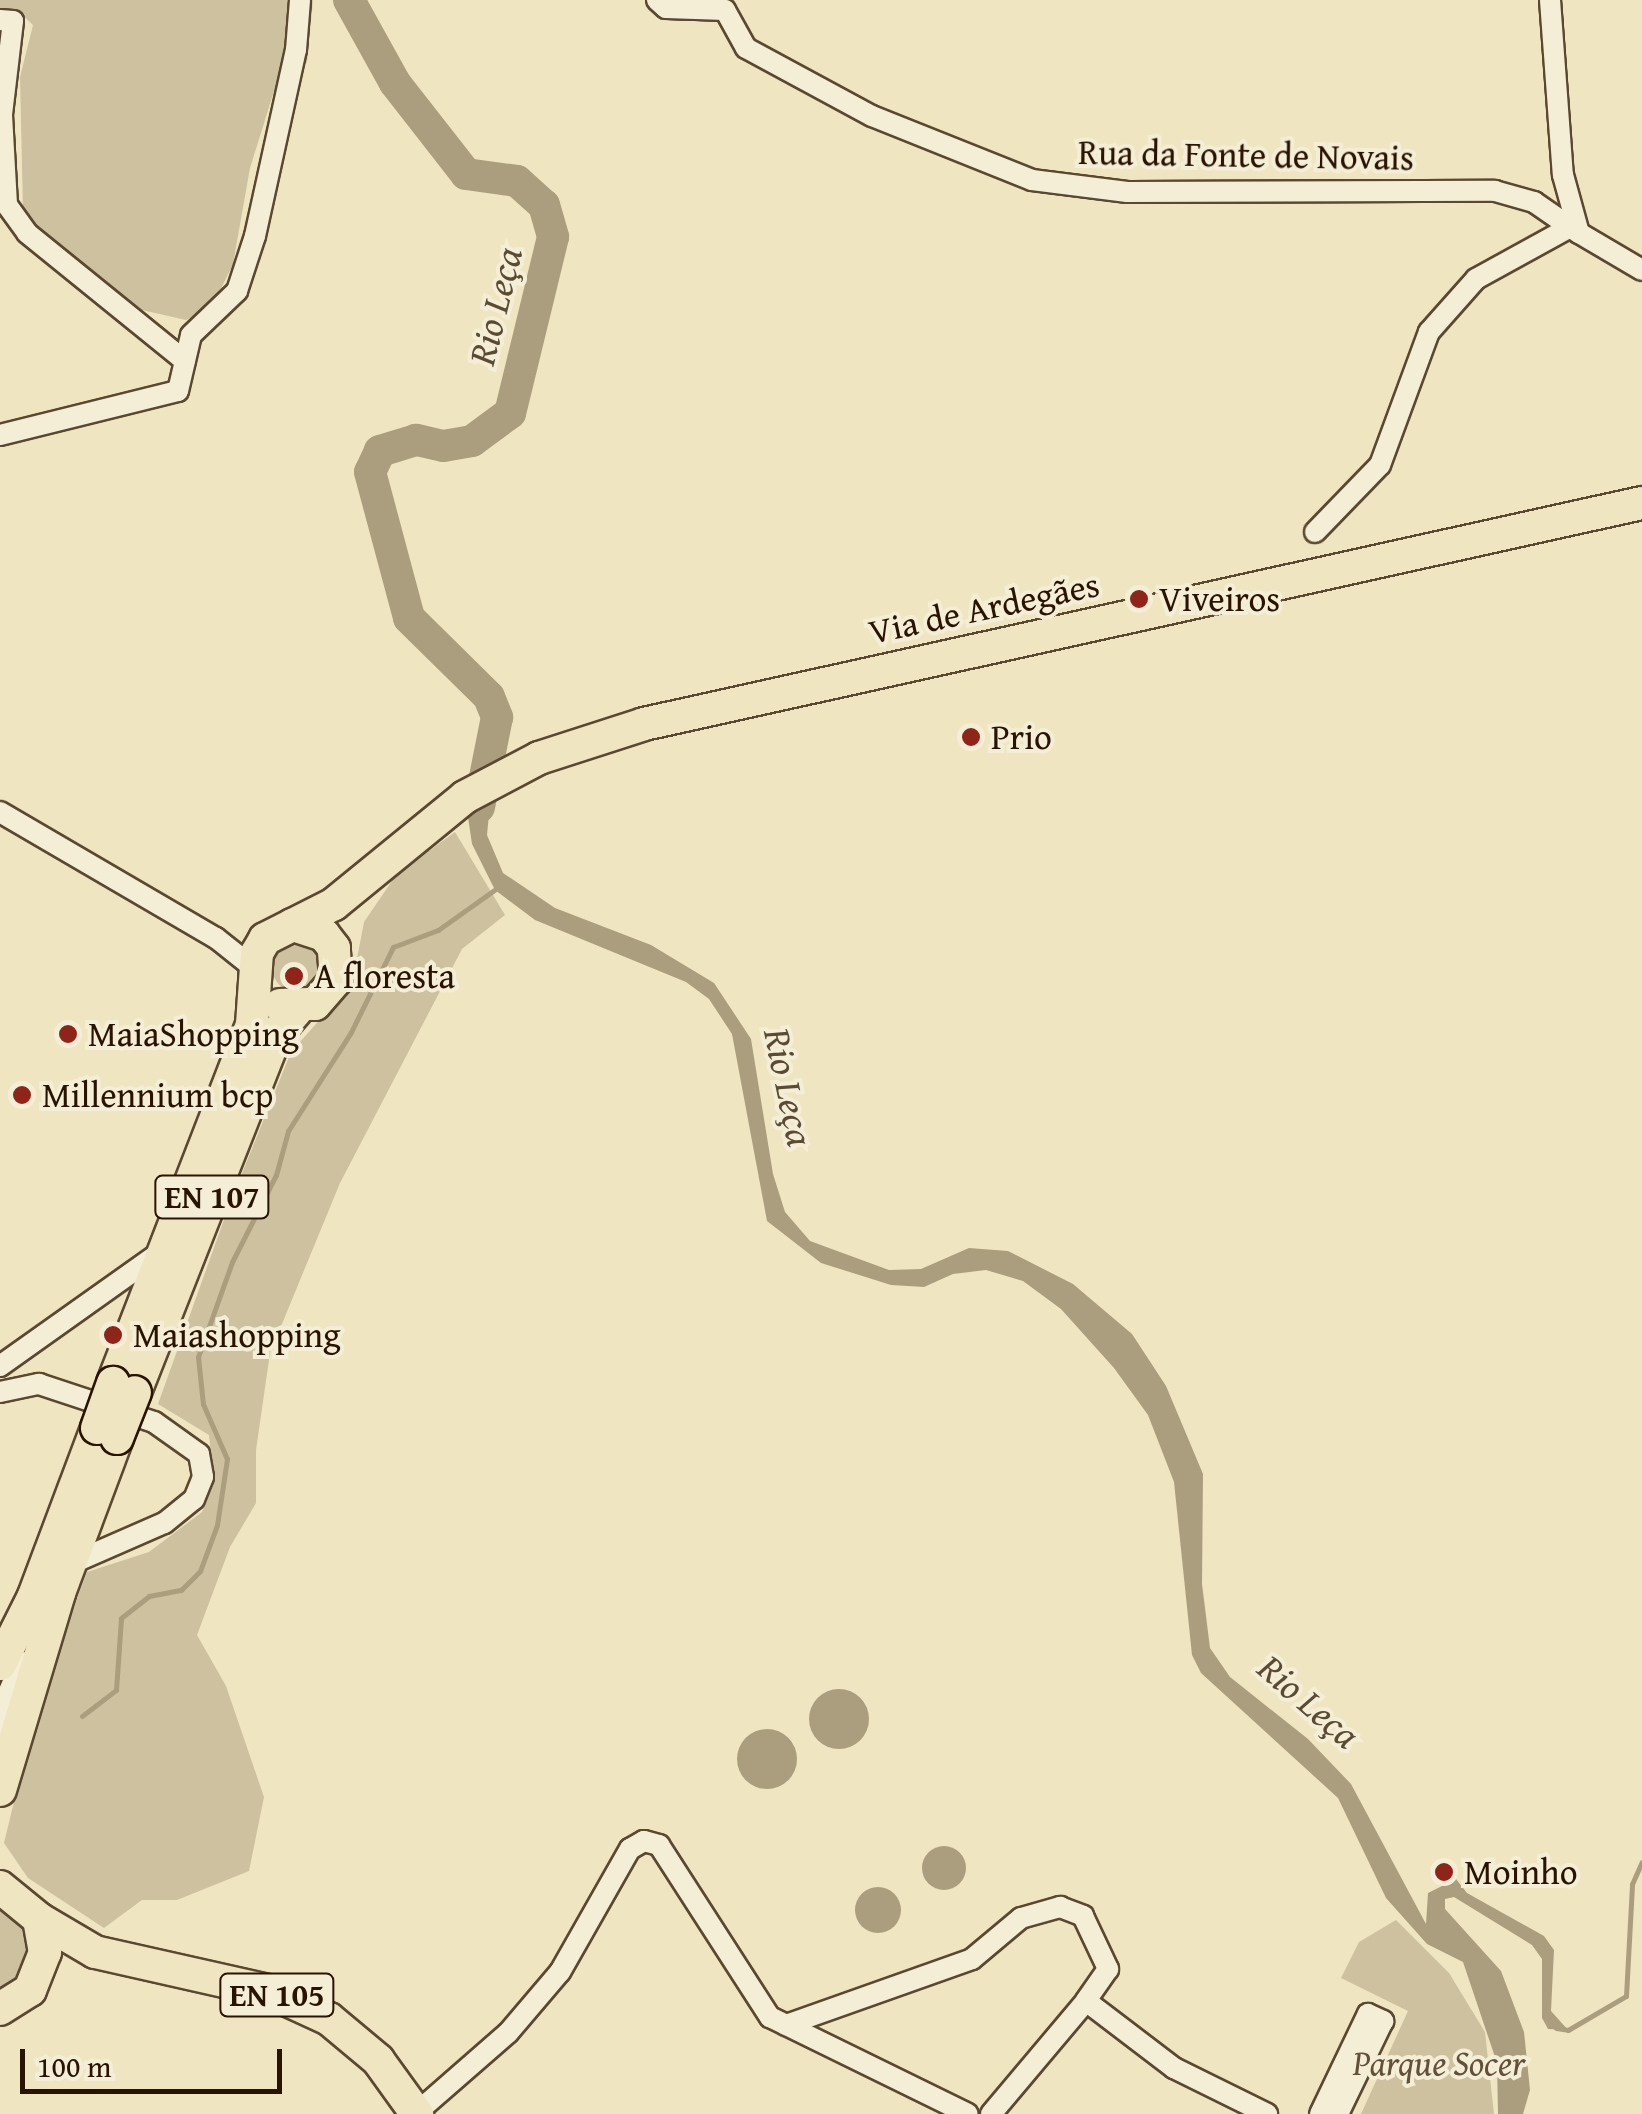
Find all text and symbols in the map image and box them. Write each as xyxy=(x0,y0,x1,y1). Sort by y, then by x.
street label: Rua da Fonte de Novais xyxy=(1078,131,1414,179)
water label: Rio Leça xyxy=(458,242,532,370)
street label: Via de Ardegães xyxy=(865,563,1103,653)
place label: Viveiros xyxy=(1159,578,1280,620)
marker: Viveiros xyxy=(1128,588,1150,610)
place label: Prio xyxy=(991,716,1052,758)
marker: Prio xyxy=(960,726,982,748)
place label: A floresta xyxy=(314,955,455,997)
marker: A floresta xyxy=(283,965,305,987)
place label: MaiaShopping xyxy=(88,1013,299,1055)
marker: MaiaShopping xyxy=(57,1023,79,1045)
water label: Rio Leça xyxy=(754,1024,824,1150)
place label: Millennium bcp xyxy=(42,1074,273,1116)
marker: Millennium bcp xyxy=(11,1084,33,1106)
road number: EN 107 xyxy=(152,1170,272,1224)
place label: Maiashopping xyxy=(133,1314,341,1356)
marker: Maiashopping xyxy=(102,1324,124,1346)
water label: Rio Leça xyxy=(1249,1645,1369,1757)
place label: Moinho xyxy=(1464,1851,1578,1893)
marker: Moinho xyxy=(1433,1861,1455,1883)
road number: EN 105 xyxy=(217,1968,337,2022)
scale bar xyxy=(25,2029,288,2091)
park label: Parque Socer xyxy=(1353,2042,1525,2084)
text: 100 m xyxy=(37,2044,111,2088)

